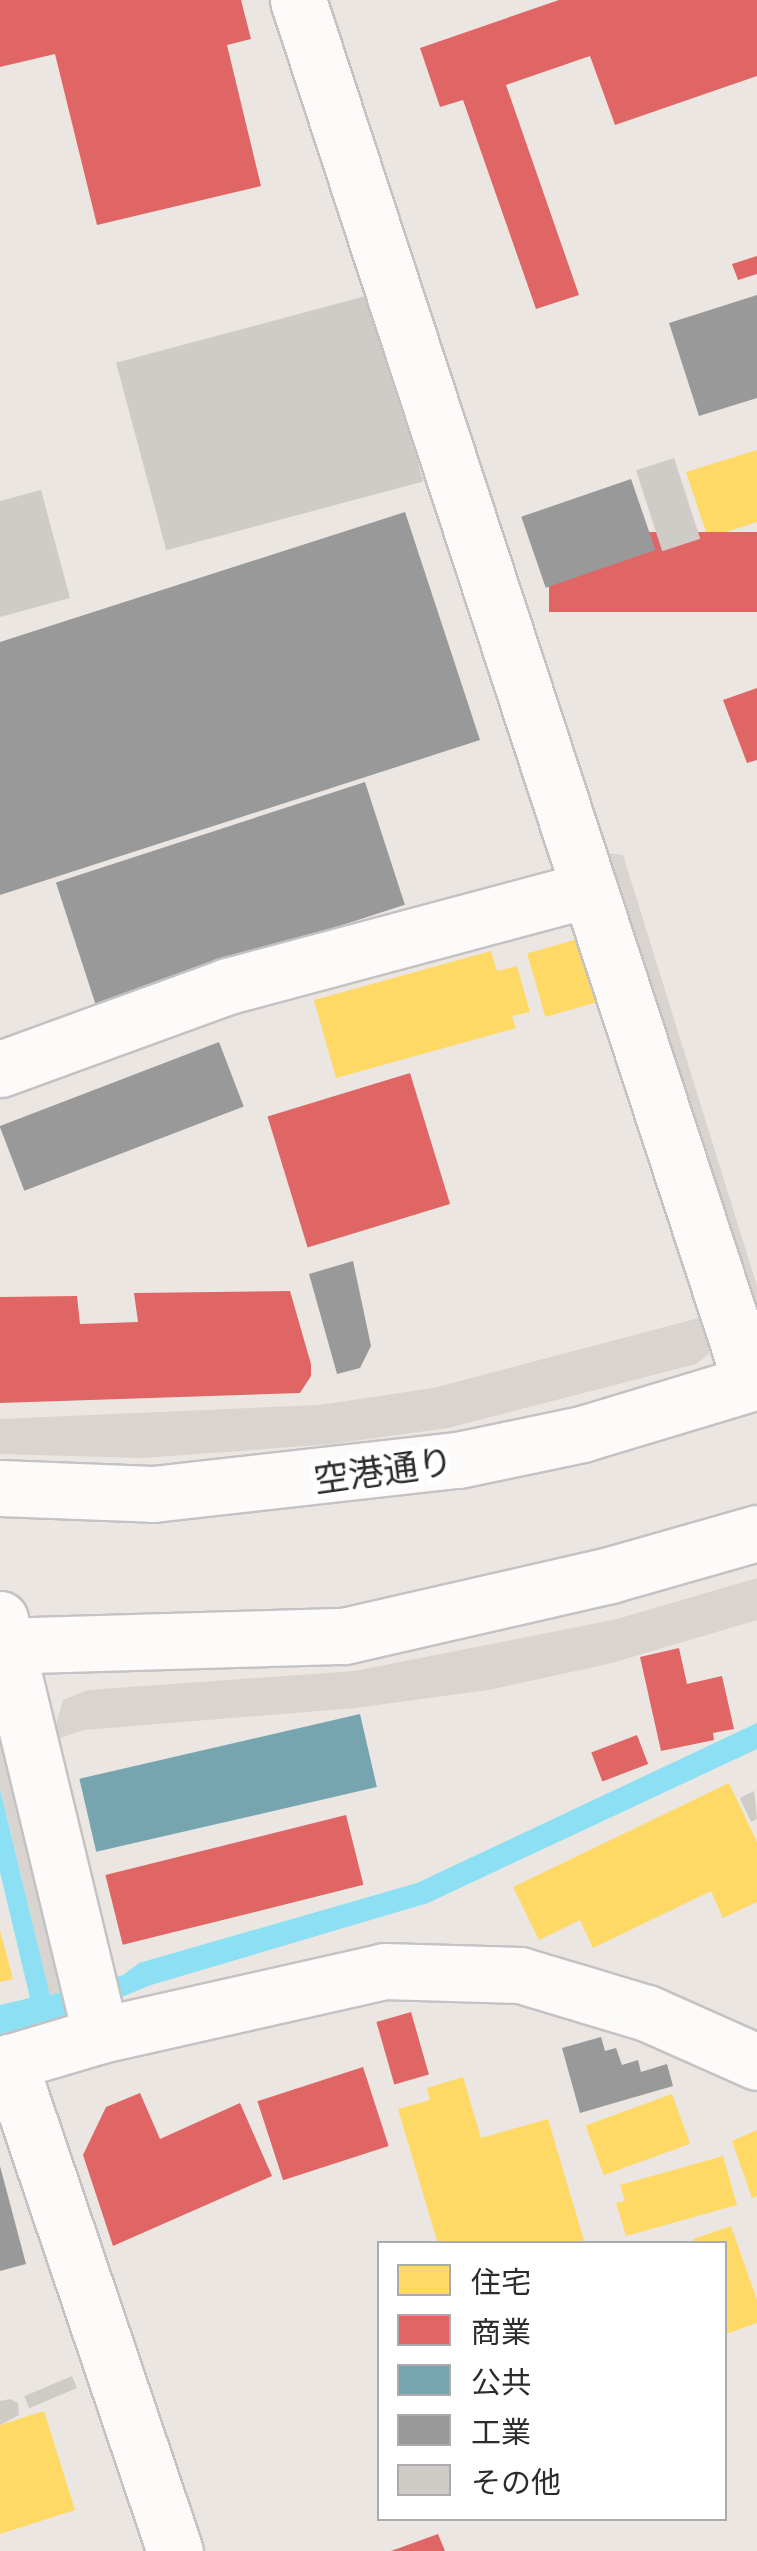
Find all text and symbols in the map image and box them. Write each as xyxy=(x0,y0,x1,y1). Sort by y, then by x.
street label: 空港通り xyxy=(311,1438,455,1500)
legend xyxy=(377,2241,727,2521)
text: 住宅 xyxy=(471,2263,531,2299)
text: 商業 xyxy=(471,2313,531,2349)
text: 公共 xyxy=(471,2363,531,2399)
text: 工業 xyxy=(471,2413,531,2449)
text: その他 xyxy=(471,2463,561,2499)

